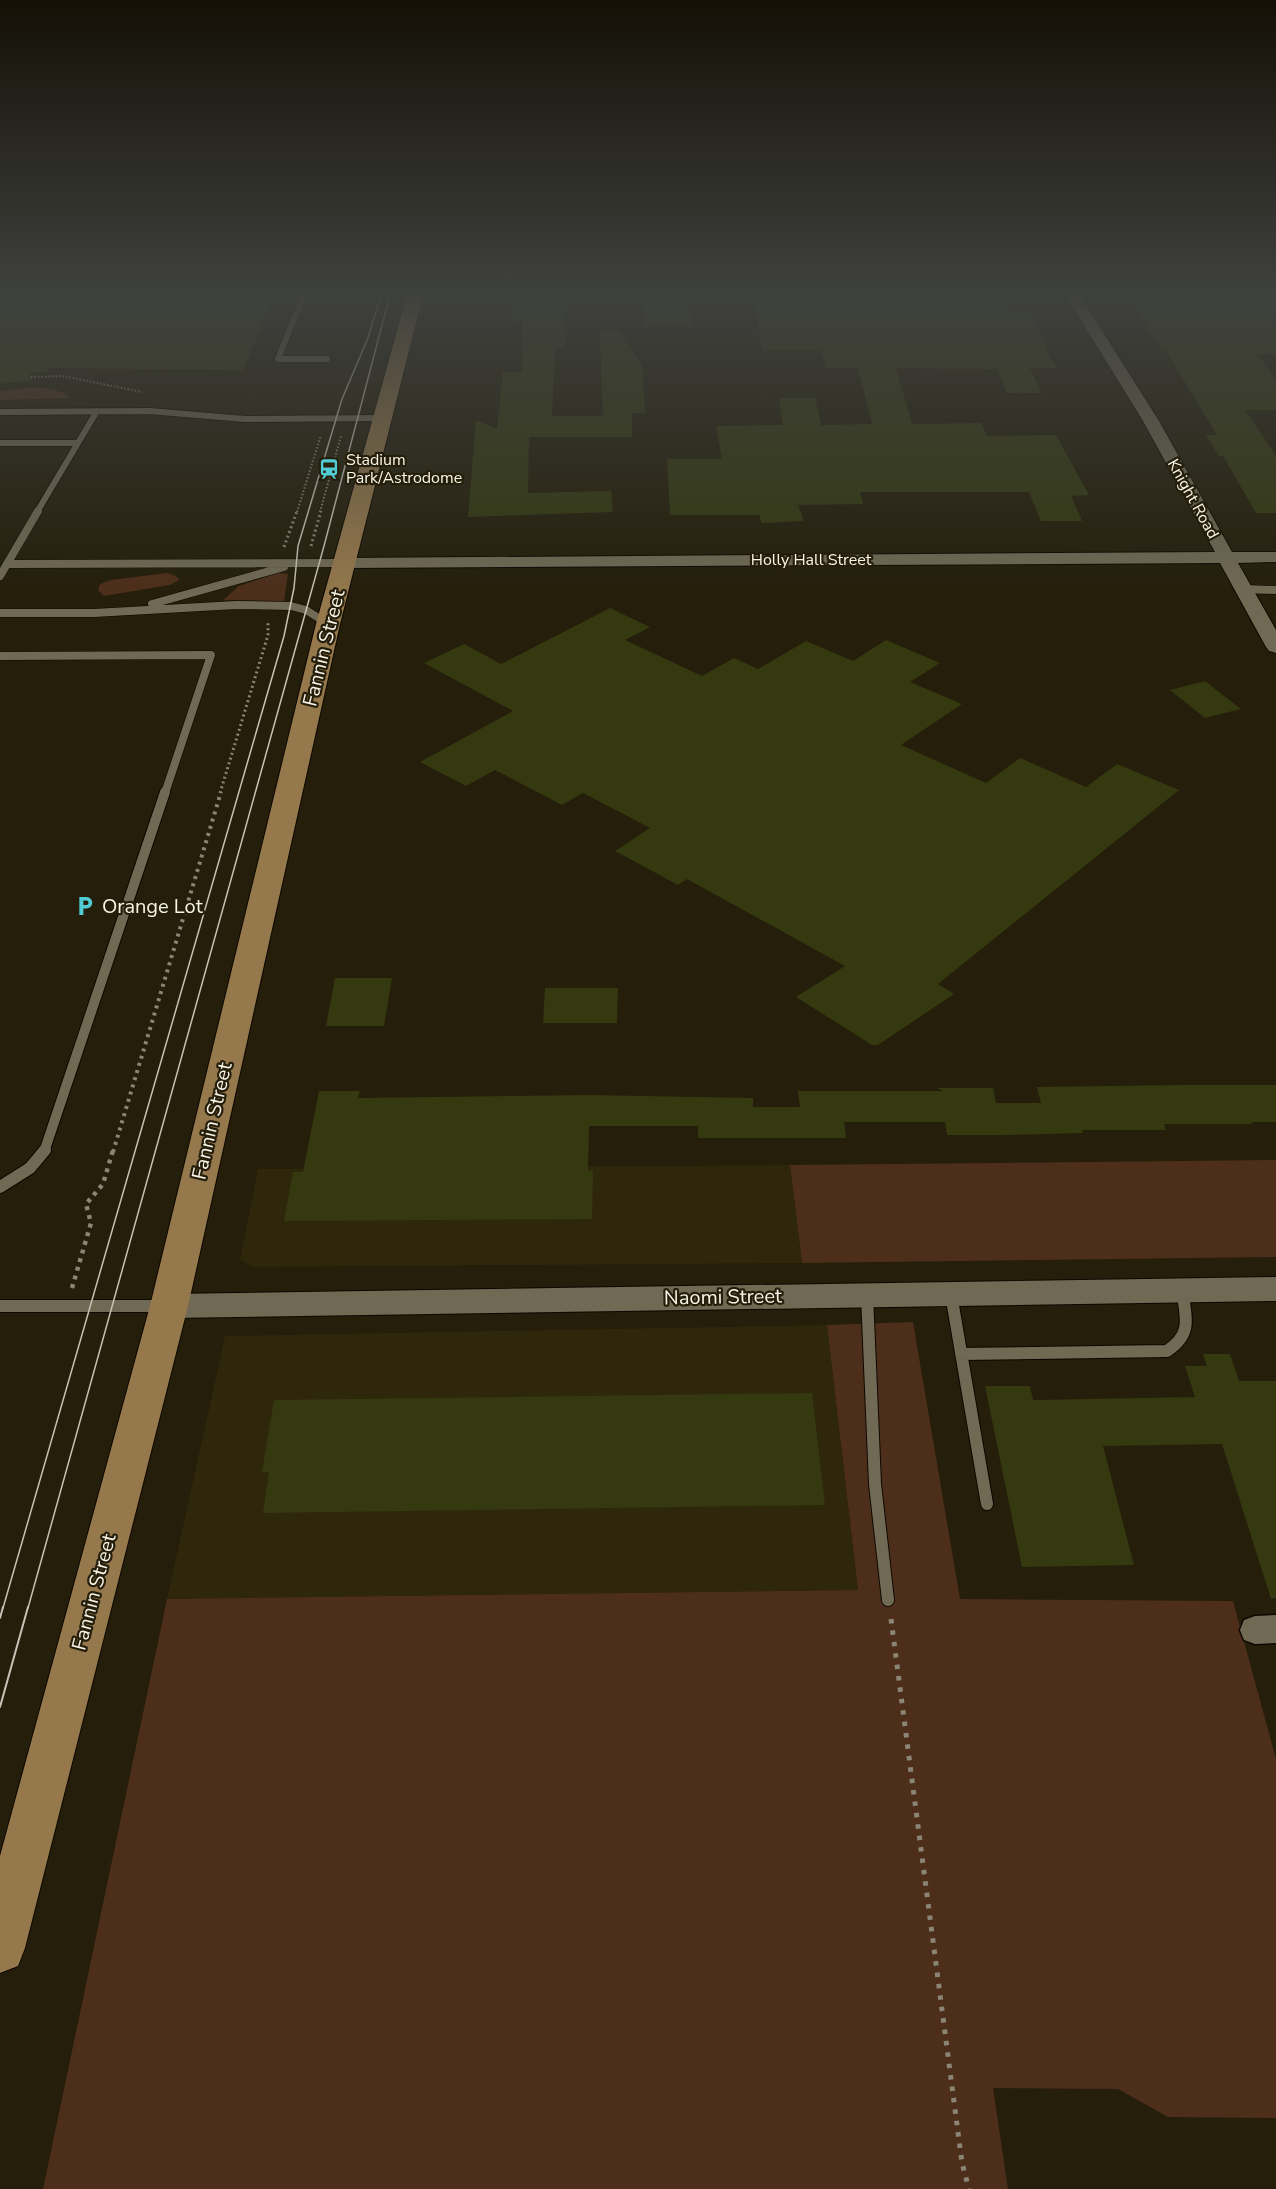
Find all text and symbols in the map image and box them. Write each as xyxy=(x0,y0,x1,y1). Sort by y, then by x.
place label: Stadium Park/Astrodome xyxy=(346,449,462,489)
street label: Knight Road xyxy=(1162,455,1224,543)
station icon: Stadium Park/Astrodome xyxy=(317,457,341,481)
street label: Holly Hall Street xyxy=(751,549,872,571)
street label: Fannin Street xyxy=(296,586,352,709)
place label: Orange Lot xyxy=(102,893,204,920)
parking icon: Orange Lot xyxy=(73,894,97,918)
street label: Fannin Street xyxy=(185,1059,239,1182)
street label: Naomi Street xyxy=(664,1282,783,1312)
street label: Fannin Street xyxy=(65,1530,123,1653)

